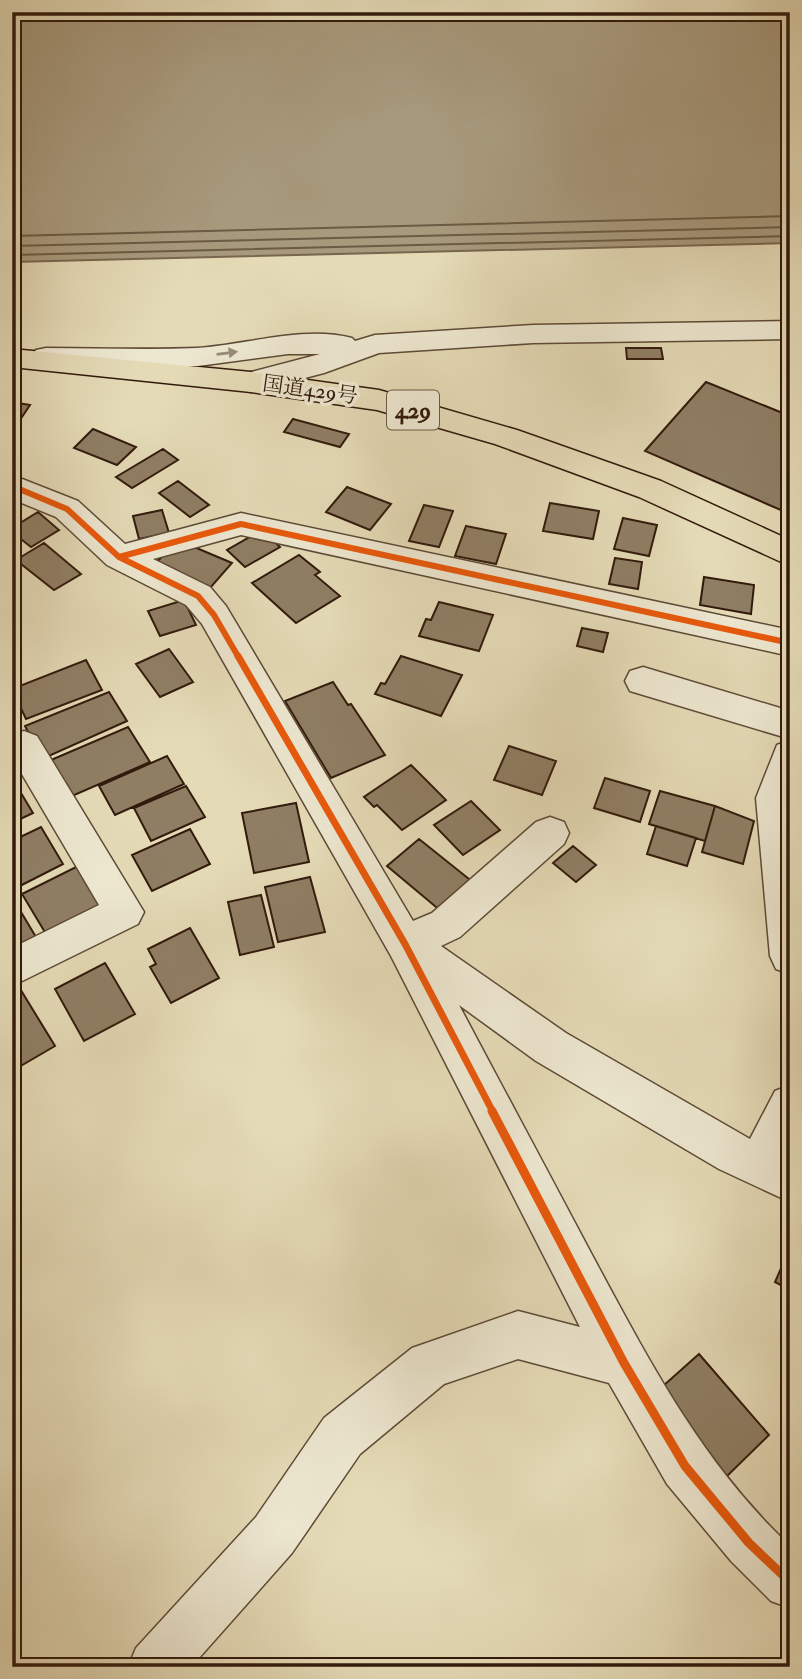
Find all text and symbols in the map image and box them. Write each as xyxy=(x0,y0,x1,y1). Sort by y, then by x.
one-way arrow xyxy=(216,347,238,358)
street label: 国道429号 xyxy=(261,370,359,410)
road number: 429 xyxy=(387,390,439,430)

